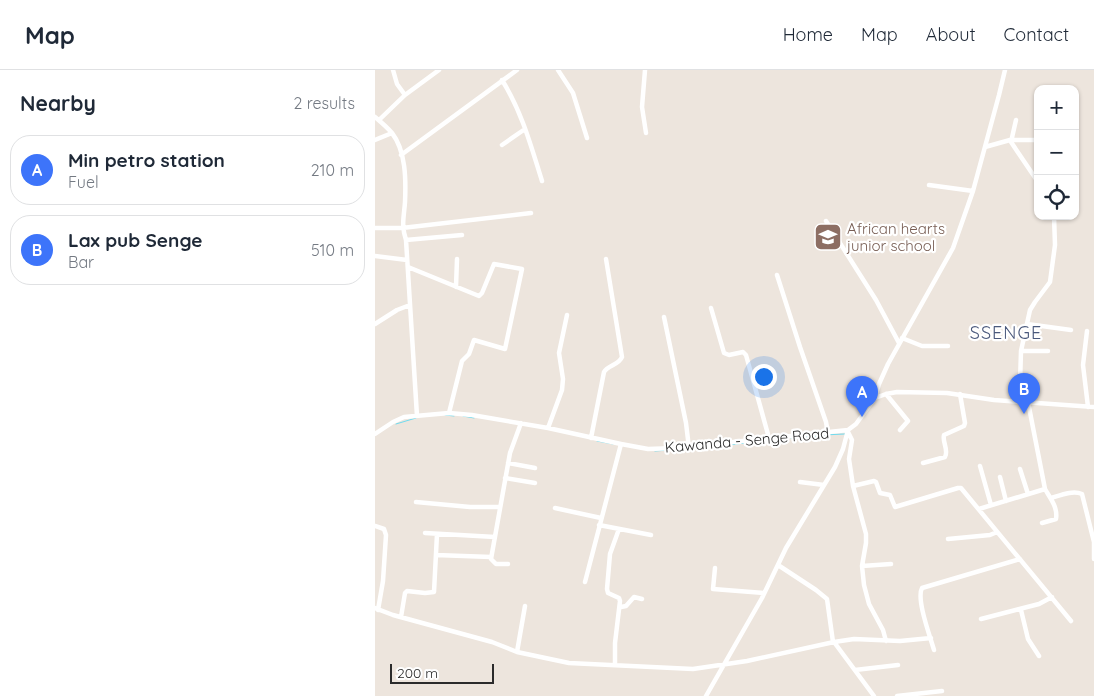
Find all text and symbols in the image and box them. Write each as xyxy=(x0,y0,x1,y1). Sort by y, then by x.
text: Map xyxy=(25,20,75,50)
text: Home xyxy=(783,23,833,46)
text: Map xyxy=(861,23,898,46)
text: About xyxy=(926,23,976,46)
text: Contact xyxy=(1004,23,1069,46)
map controls xyxy=(1034,85,1079,220)
button: + xyxy=(1034,85,1079,130)
text: Nearby xyxy=(20,90,96,116)
text: 2 results xyxy=(293,93,355,113)
button: − xyxy=(1034,130,1079,175)
text: Min petro station xyxy=(68,148,225,172)
text: A xyxy=(32,160,42,180)
text: 210 m xyxy=(311,160,354,180)
text: Fuel xyxy=(68,172,99,192)
button: locate xyxy=(1034,175,1079,220)
place label: African hearts junior school xyxy=(846,219,945,255)
school or university icon: African hearts junior school xyxy=(813,222,843,252)
text: Lax pub Senge xyxy=(68,228,202,252)
text: B xyxy=(32,240,42,260)
text: 510 m xyxy=(311,240,354,260)
text: Bar xyxy=(68,252,94,272)
district label: SSENGE xyxy=(970,321,1042,344)
your location xyxy=(751,364,777,390)
pin: B xyxy=(1008,373,1040,414)
pin: A xyxy=(846,376,878,417)
street label: Kawanda - Senge Road xyxy=(664,423,830,457)
scale bar xyxy=(390,661,494,684)
text: 200 m xyxy=(397,664,438,682)

